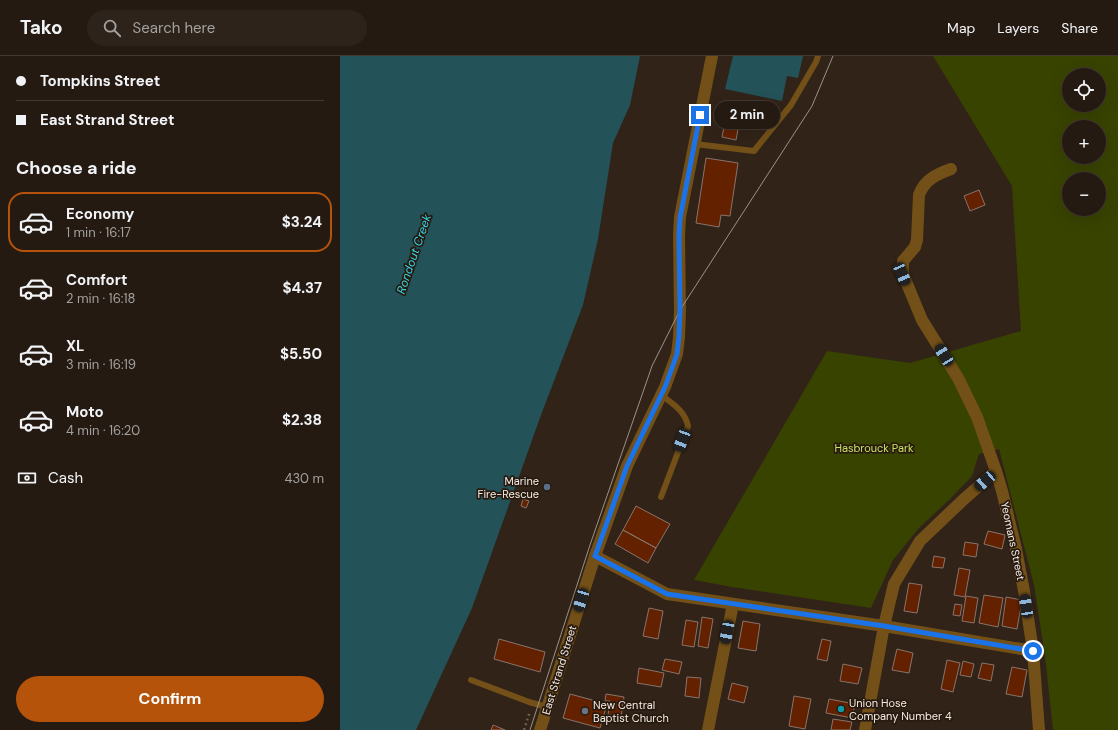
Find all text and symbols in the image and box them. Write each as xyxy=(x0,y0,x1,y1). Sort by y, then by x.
search box xyxy=(87,10,367,46)
text: Tako xyxy=(20,15,63,40)
icon: search xyxy=(101,17,123,39)
text: Search here xyxy=(133,18,215,38)
text: Map xyxy=(947,19,975,37)
text: Layers xyxy=(997,19,1039,37)
text: Share xyxy=(1061,19,1098,37)
map controls xyxy=(1062,68,1106,216)
button: locate xyxy=(1062,68,1106,112)
text: Tompkins Street xyxy=(40,71,160,91)
callout: 2 min xyxy=(714,101,780,129)
route end xyxy=(691,106,709,124)
text: 2 min xyxy=(730,106,764,123)
text: East Strand Street xyxy=(40,110,174,130)
button: + xyxy=(1062,120,1106,164)
text: Choose a ride xyxy=(16,156,137,180)
button: − xyxy=(1062,172,1106,216)
icon: car xyxy=(18,204,54,240)
text: Economy xyxy=(66,204,134,224)
water label: Rondout Creek xyxy=(393,211,435,296)
text: $3.24 xyxy=(282,212,322,232)
text: 1 min · 16:17 xyxy=(66,224,131,241)
car xyxy=(892,261,912,287)
icon: car xyxy=(18,270,54,306)
text: Comfort xyxy=(66,270,127,290)
text: $4.37 xyxy=(282,278,322,298)
text: 2 min · 16:18 xyxy=(66,290,135,307)
icon: car xyxy=(18,336,54,372)
text: XL xyxy=(66,336,84,356)
car xyxy=(933,342,955,368)
text: $5.50 xyxy=(280,344,322,364)
text: 3 min · 16:19 xyxy=(66,356,136,373)
icon: car xyxy=(18,402,54,438)
text: Moto xyxy=(66,402,104,422)
text: $2.38 xyxy=(282,410,322,430)
text: 4 min · 16:20 xyxy=(66,422,140,439)
car xyxy=(672,427,692,453)
park label: Hasbrouck Park xyxy=(834,441,914,455)
icon: cash xyxy=(16,467,38,489)
text: Cash xyxy=(48,468,83,488)
car xyxy=(972,469,998,493)
text: 430 m xyxy=(284,470,324,487)
place label: Marine Fire-Rescue xyxy=(478,474,539,501)
marker: Marine Fire-Rescue xyxy=(542,482,552,492)
street label: Yeomans Street xyxy=(998,500,1028,582)
car xyxy=(572,587,590,613)
car xyxy=(1018,593,1034,619)
car xyxy=(719,619,735,645)
street label: East Strand Street xyxy=(539,624,579,716)
route start xyxy=(1024,642,1042,660)
button: Confirm xyxy=(16,676,324,722)
place label: Union Hose Company Number 4 xyxy=(849,696,952,723)
place label: New Central Baptist Church xyxy=(593,698,669,725)
marker: Union Hose Company Number 4 xyxy=(836,704,846,714)
marker: New Central Baptist Church xyxy=(580,706,590,716)

